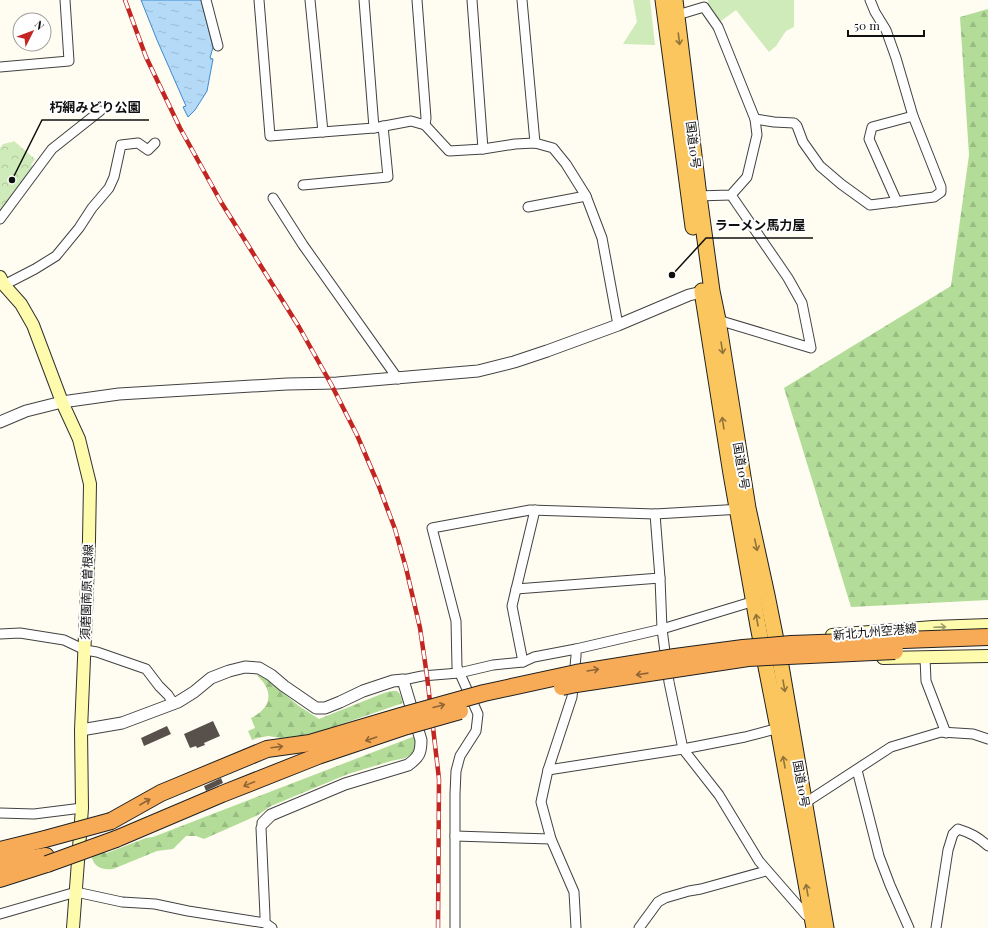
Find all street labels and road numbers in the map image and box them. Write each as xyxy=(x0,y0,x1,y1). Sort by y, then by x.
street label: 国道10号 xyxy=(683,120,705,169)
street label: 国道10号 xyxy=(730,441,754,491)
street label: 須磨園南原曽根線 xyxy=(76,544,96,640)
street label: 新北九州空港線 xyxy=(832,619,917,643)
street label: 国道10号 xyxy=(790,759,814,809)

